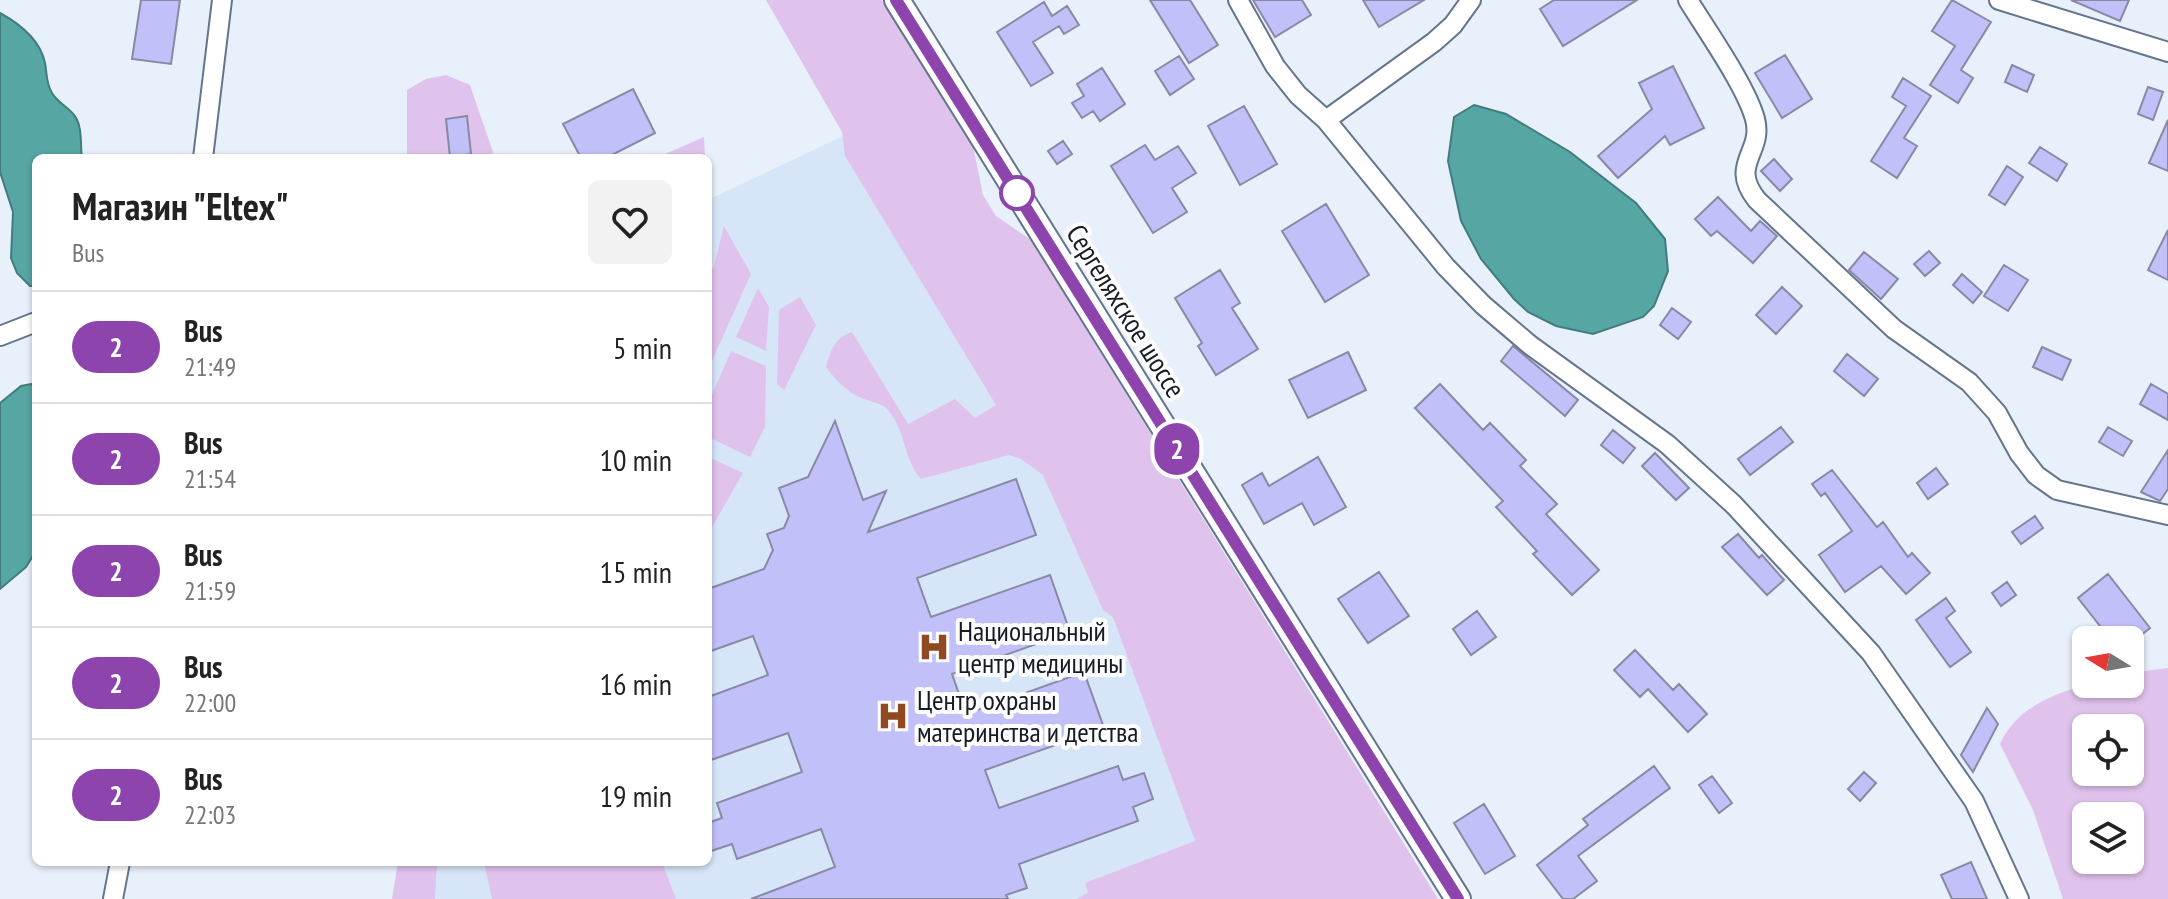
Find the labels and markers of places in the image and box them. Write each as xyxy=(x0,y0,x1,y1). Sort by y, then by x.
unlabelled marker xyxy=(1000,176,1034,210)
place label: Национальный центр медицины xyxy=(958,612,1123,681)
hospital icon: Национальный центр медицины xyxy=(917,630,951,664)
place label: Центр охраны материнства и детства xyxy=(917,681,1139,750)
hospital icon: Центр охраны материнства и детства xyxy=(876,699,910,733)

